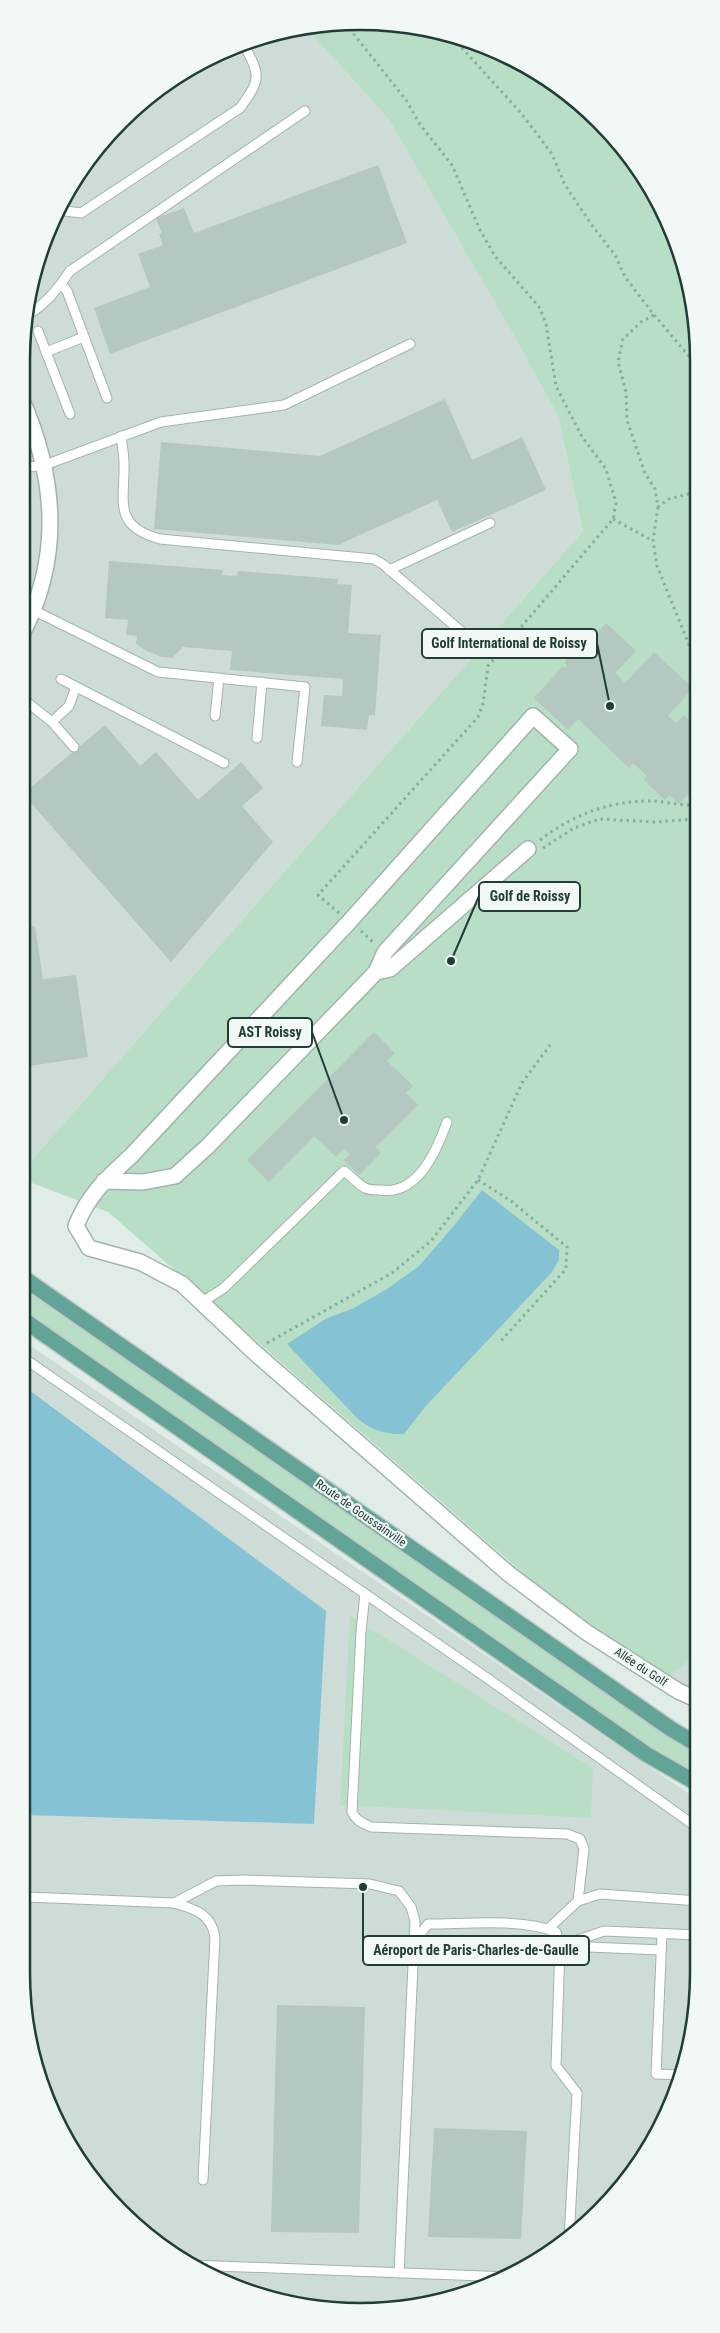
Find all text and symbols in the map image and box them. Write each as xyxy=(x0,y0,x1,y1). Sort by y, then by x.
callout: Golf International de Roissy xyxy=(422,629,597,658)
text: Golf International de Roissy xyxy=(431,635,587,651)
callout: Golf de Roissy xyxy=(479,882,580,911)
text: Golf de Roissy xyxy=(490,888,571,904)
callout: AST Roissy xyxy=(228,1018,312,1047)
text: AST Roissy xyxy=(238,1024,303,1040)
street label: Route de Goussainville xyxy=(313,1476,409,1550)
street label: Allée du Golf xyxy=(612,1645,670,1689)
callout: Aéroport de Paris-Charles-de-Gaulle xyxy=(363,1936,589,1965)
text: Aéroport de Paris-Charles-de-Gaulle xyxy=(373,1942,579,1958)

